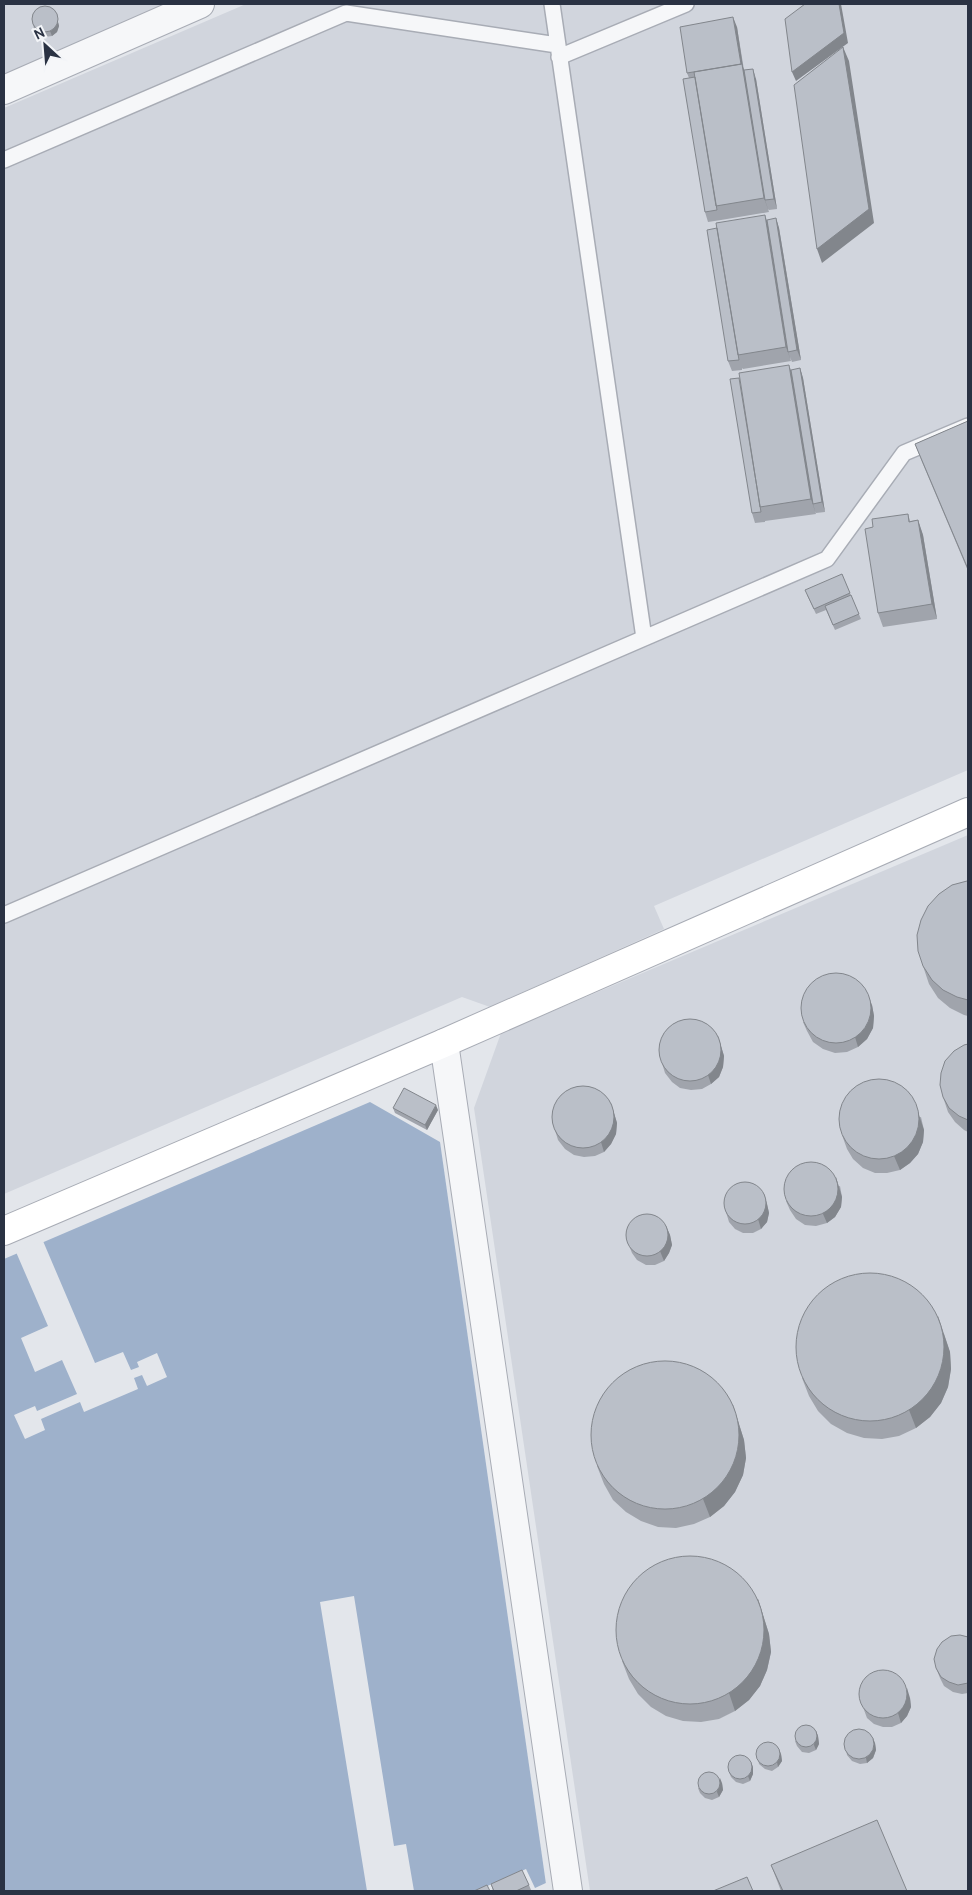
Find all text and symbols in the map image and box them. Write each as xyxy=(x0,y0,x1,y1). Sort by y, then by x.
north arrow xyxy=(20,20,70,70)
text: N xyxy=(31,23,48,44)

